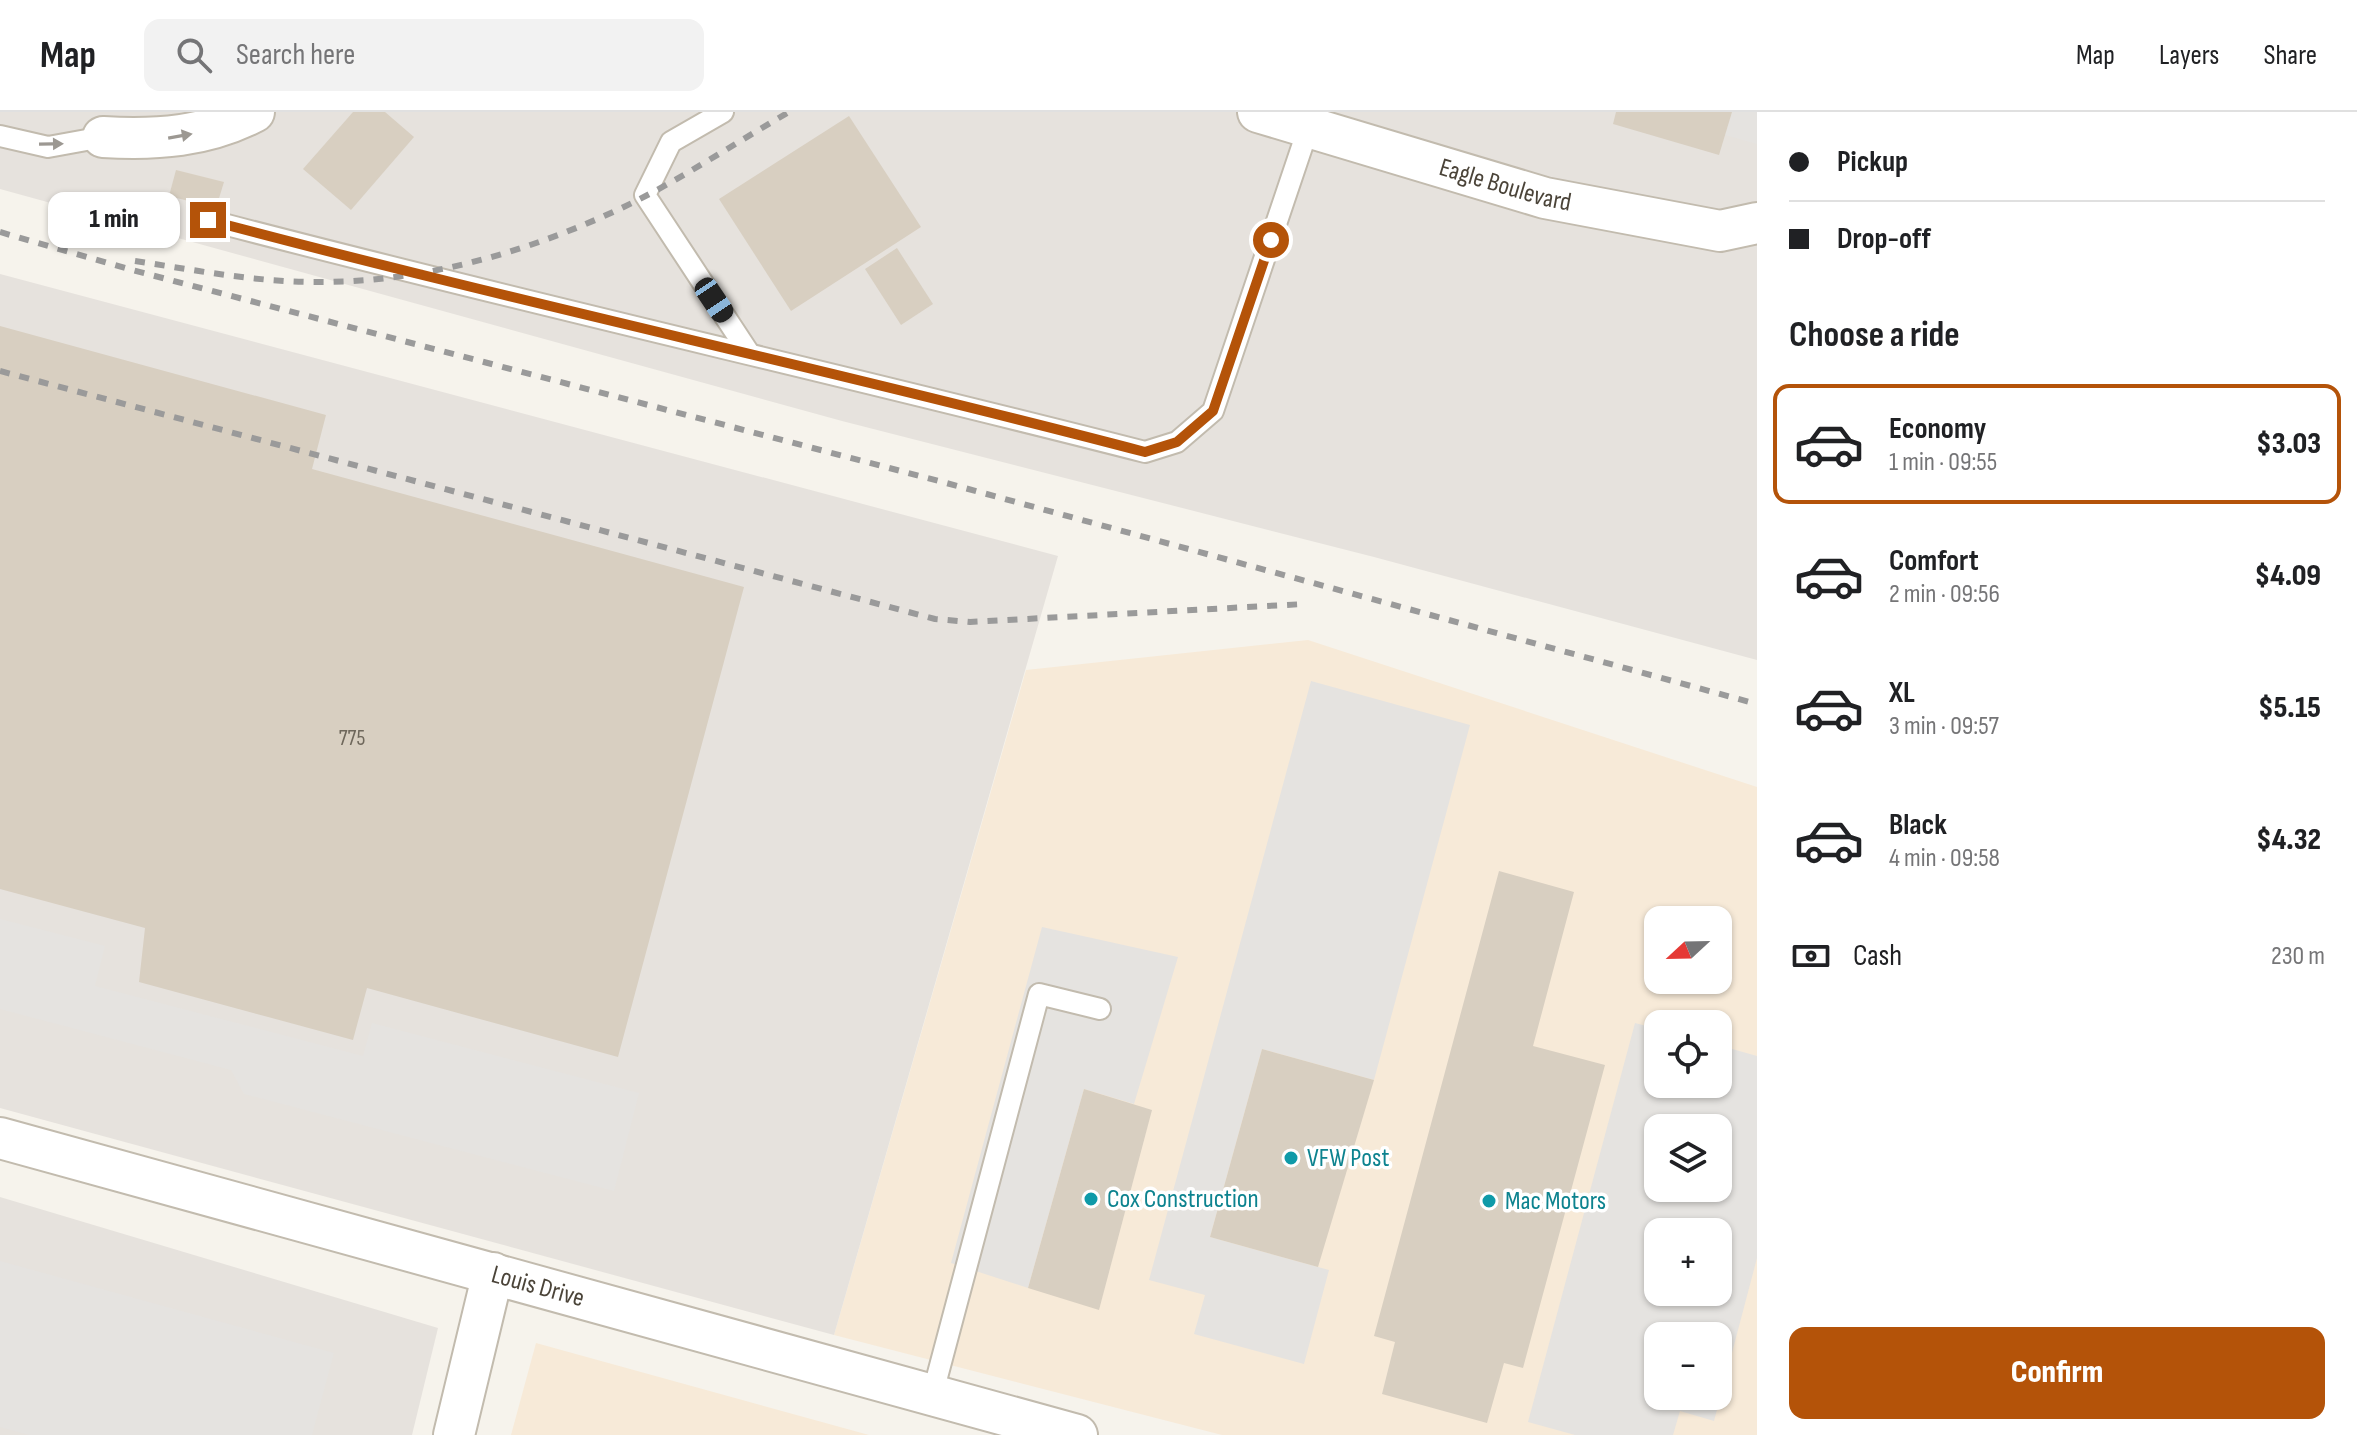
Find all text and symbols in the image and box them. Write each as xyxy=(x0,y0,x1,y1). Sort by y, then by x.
search box xyxy=(144,19,704,91)
text: Map xyxy=(40,33,96,78)
icon: search xyxy=(172,33,216,77)
text: Search here xyxy=(236,37,355,73)
text: Map xyxy=(2076,39,2115,72)
text: Layers xyxy=(2159,39,2219,72)
text: Share xyxy=(2263,39,2317,72)
one-way arrow xyxy=(168,130,193,142)
one-way arrow xyxy=(39,138,65,151)
text: Pickup xyxy=(1837,144,1908,180)
street label: Eagle Boulevard xyxy=(1435,152,1574,218)
callout: 1 min xyxy=(48,192,180,248)
route end xyxy=(190,202,226,238)
text: 1 min xyxy=(89,204,139,235)
text: Drop-off xyxy=(1837,221,1931,257)
route start xyxy=(1253,222,1289,258)
car xyxy=(691,273,737,327)
text: Choose a ride xyxy=(1789,314,1960,357)
icon: car xyxy=(1793,408,1865,480)
text: Economy xyxy=(1889,411,1986,447)
text: $3.03 xyxy=(2256,426,2321,462)
text: 1 min · 09:55 xyxy=(1889,447,1997,478)
icon: car xyxy=(1793,540,1865,612)
text: Comfort xyxy=(1889,543,1979,579)
text: $4.09 xyxy=(2255,558,2321,594)
text: 2 min · 09:56 xyxy=(1889,579,2000,610)
icon: car xyxy=(1793,672,1865,744)
text: XL xyxy=(1889,675,1915,711)
text: $5.15 xyxy=(2258,690,2321,726)
text: 3 min · 09:57 xyxy=(1889,711,1999,742)
house number: 775 xyxy=(339,725,365,752)
icon: car xyxy=(1793,804,1865,876)
text: Black xyxy=(1889,807,1947,843)
text: $4.32 xyxy=(2256,822,2321,858)
text: 4 min · 09:58 xyxy=(1889,843,2000,874)
north arrow xyxy=(1644,906,1732,994)
map controls xyxy=(1644,906,1732,1410)
icon: cash xyxy=(1789,934,1833,978)
text: Cash xyxy=(1853,938,1902,974)
text: 230 m xyxy=(2271,941,2325,972)
button: locate xyxy=(1644,1010,1732,1098)
button: layers xyxy=(1644,1114,1732,1202)
place label: VFW Post xyxy=(1307,1143,1389,1174)
marker: VFW Post xyxy=(1282,1149,1300,1167)
place label: Cox Construction xyxy=(1107,1184,1259,1215)
place label: Mac Motors xyxy=(1505,1186,1606,1217)
marker: Cox Construction xyxy=(1082,1190,1100,1208)
marker: Mac Motors xyxy=(1480,1192,1498,1210)
button: + xyxy=(1644,1218,1732,1306)
street label: Louis Drive xyxy=(488,1259,588,1314)
button: − xyxy=(1644,1322,1732,1410)
button: Confirm xyxy=(1789,1327,2325,1419)

